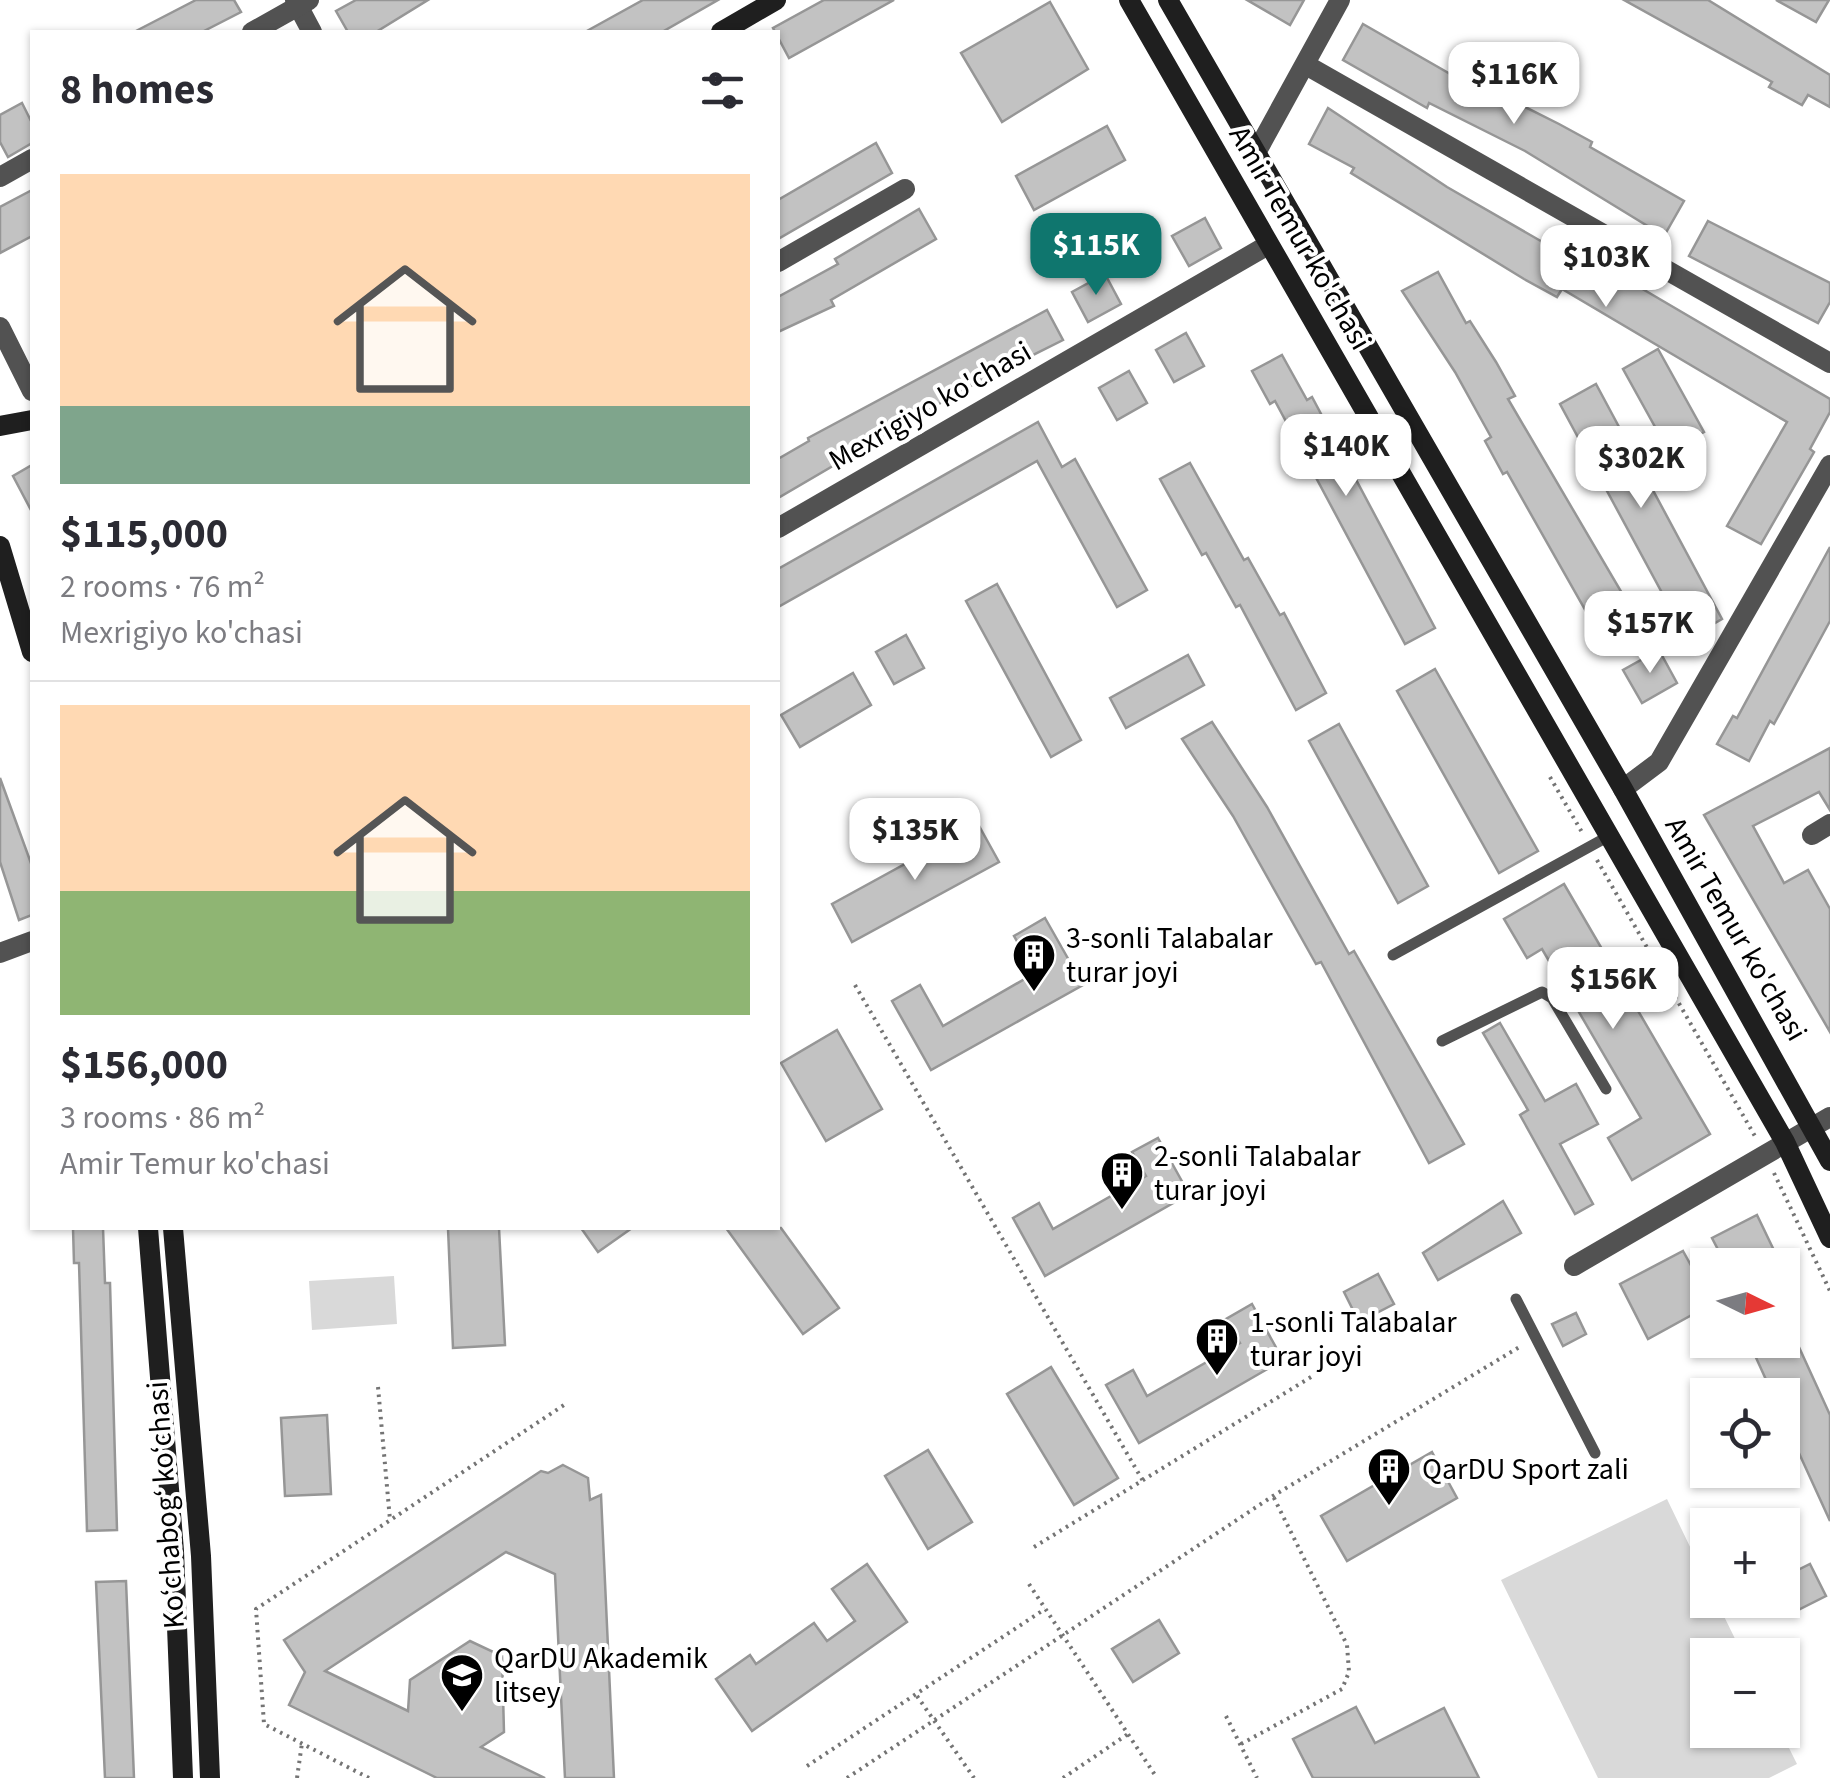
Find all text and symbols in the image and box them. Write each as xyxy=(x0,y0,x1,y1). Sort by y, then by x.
pin: $116K xyxy=(1444,42,1584,127)
text: $116K xyxy=(1470,51,1558,97)
text: 8 homes xyxy=(60,60,214,120)
icon: filters xyxy=(695,63,750,118)
street label: Amir Temur ko'chasi xyxy=(1218,118,1382,358)
pin: $115K xyxy=(1026,213,1166,298)
text: $115K xyxy=(1052,222,1140,268)
pin: $103K xyxy=(1536,225,1676,310)
text: $103K xyxy=(1562,234,1650,280)
icon: home xyxy=(315,239,495,419)
street label: Mexrigiyo ko'chasi xyxy=(821,330,1039,482)
pin: $140K xyxy=(1276,414,1416,499)
text: $140K xyxy=(1302,423,1390,469)
pin: $302K xyxy=(1571,426,1711,511)
text: $302K xyxy=(1597,435,1685,481)
text: $115,000 xyxy=(60,504,228,564)
text: 2 rooms · 76 m² xyxy=(60,564,265,610)
pin: $157K xyxy=(1580,591,1720,676)
text: $157K xyxy=(1606,600,1694,646)
text: Mexrigiyo ko'chasi xyxy=(60,610,303,656)
icon: home xyxy=(315,770,495,950)
pin: $135K xyxy=(845,798,985,883)
text: $135K xyxy=(871,807,959,853)
street label: Amir Temur ko'chasi xyxy=(1654,809,1818,1049)
place label: 3-sonli Talabalar turar joyi xyxy=(1066,917,1273,994)
building icon: 3-sonli Talabalar turar joyi xyxy=(1011,932,1057,993)
pin: $156K xyxy=(1543,947,1683,1032)
text: $156K xyxy=(1569,956,1657,1002)
text: $156,000 xyxy=(60,1035,228,1095)
text: 3 rooms · 86 m² xyxy=(60,1095,265,1141)
place label: 2-sonli Talabalar turar joyi xyxy=(1154,1135,1361,1212)
text: Amir Temur ko'chasi xyxy=(60,1141,330,1187)
building icon: 2-sonli Talabalar turar joyi xyxy=(1099,1150,1145,1211)
north arrow xyxy=(1690,1248,1800,1358)
map controls xyxy=(1690,1248,1800,1748)
place label: 1-sonli Talabalar turar joyi xyxy=(1250,1301,1457,1378)
building icon: 1-sonli Talabalar turar joyi xyxy=(1194,1316,1240,1377)
button: locate xyxy=(1690,1378,1800,1488)
street label: Ko‘chabog‘ ko‘chasi xyxy=(136,1380,196,1630)
building icon: QarDU Sport zali xyxy=(1366,1446,1412,1507)
place label: QarDU Sport zali xyxy=(1422,1448,1629,1491)
button: + xyxy=(1690,1508,1800,1618)
place label: QarDU Akademik litsey xyxy=(494,1637,708,1714)
button: − xyxy=(1690,1638,1800,1748)
school or university icon: QarDU Akademik litsey xyxy=(439,1652,485,1713)

